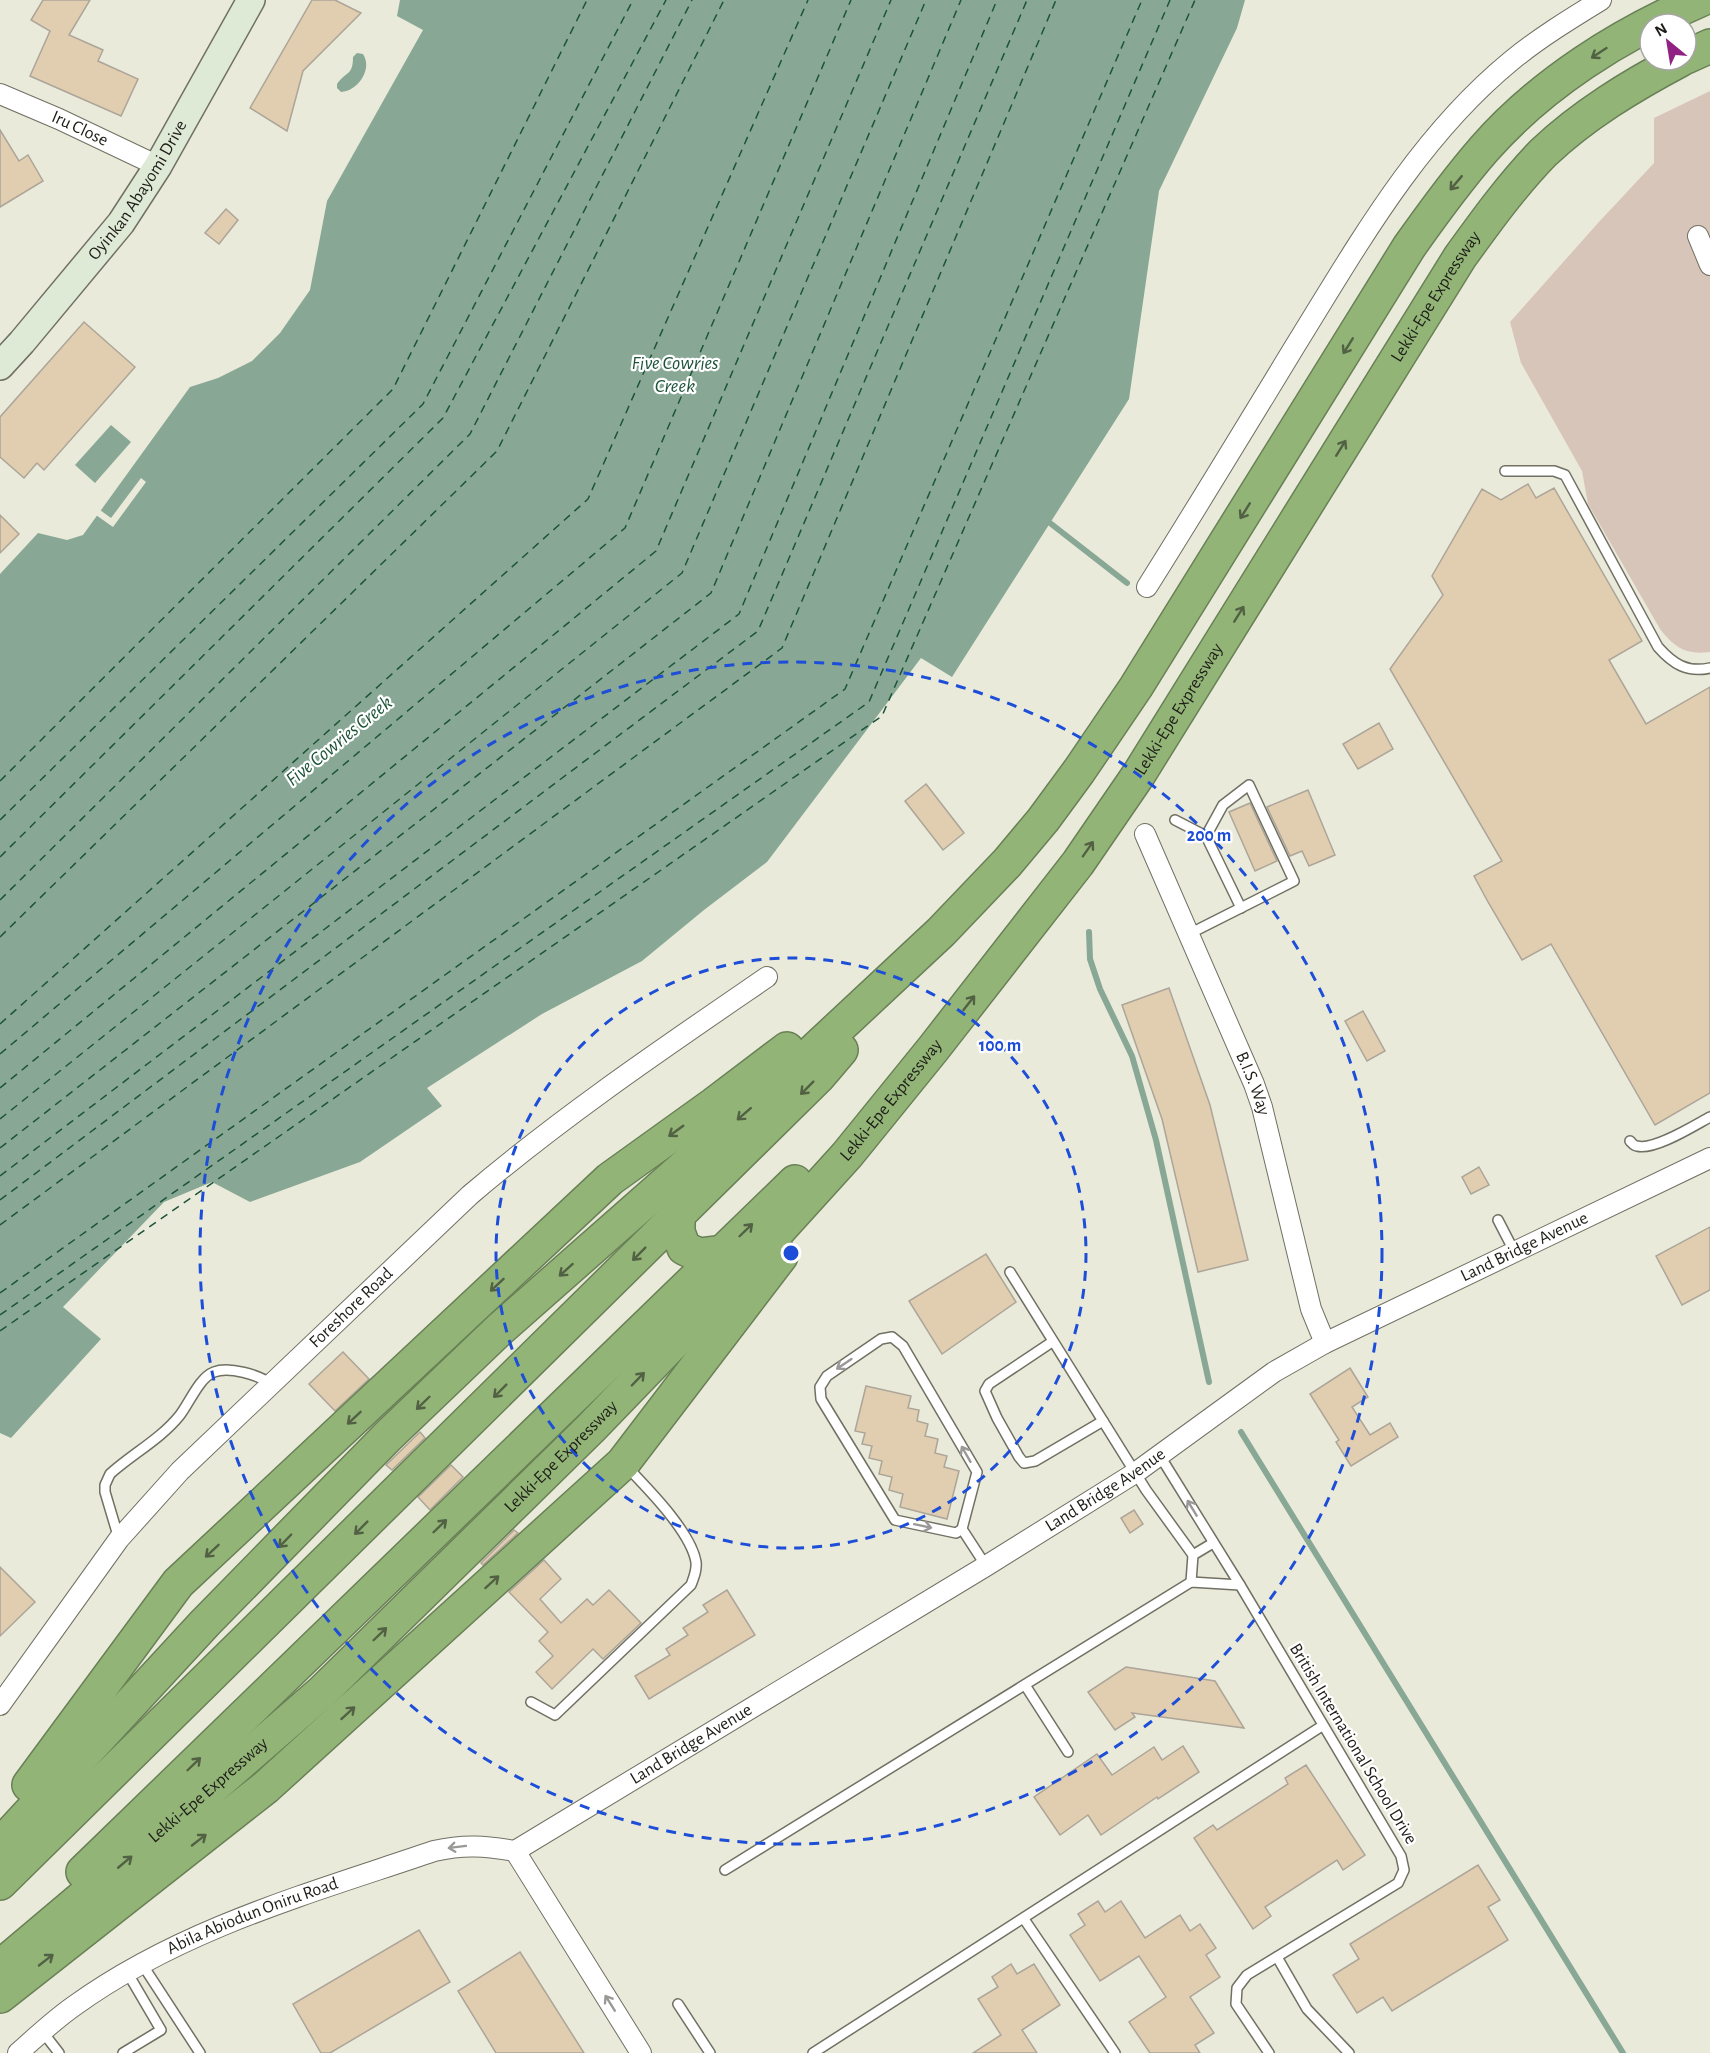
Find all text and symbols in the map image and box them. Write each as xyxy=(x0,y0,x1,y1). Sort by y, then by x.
north arrow xyxy=(1638,12,1698,72)
text: N xyxy=(1652,20,1670,40)
one-way arrow xyxy=(1592,47,1608,59)
street label: Iru Close xyxy=(49,108,111,150)
street label: Oyinkan Abayomi Drive xyxy=(85,117,191,264)
one-way arrow xyxy=(1449,175,1462,191)
street label: Lekki-Epe Expressway xyxy=(1388,228,1485,365)
one-way arrow xyxy=(1342,337,1354,354)
water label: Five Cowries Creek xyxy=(632,353,719,396)
one-way arrow xyxy=(1336,440,1348,457)
one-way arrow xyxy=(1238,502,1250,519)
one-way arrow xyxy=(1233,606,1245,623)
street label: Lekki-Epe Expressway xyxy=(1132,640,1227,778)
water label: Five Cowries Creek xyxy=(282,692,396,790)
text: 200 m xyxy=(1187,827,1231,845)
one-way arrow xyxy=(1082,841,1094,857)
one-way arrow xyxy=(962,995,975,1011)
street label: Lekki-Epe Expressway xyxy=(837,1036,946,1165)
text: 100 m xyxy=(979,1037,1021,1055)
street label: B.I.S. Way xyxy=(1232,1049,1273,1118)
one-way arrow xyxy=(800,1081,815,1095)
one-way arrow xyxy=(736,1107,751,1121)
one-way arrow xyxy=(669,1125,685,1138)
street label: Land Bridge Avenue xyxy=(1458,1209,1591,1285)
one-way arrow xyxy=(738,1222,753,1237)
centre of rings xyxy=(781,1243,801,1263)
one-way arrow xyxy=(631,1247,646,1262)
one-way arrow xyxy=(558,1263,573,1277)
street label: Foreshore Road xyxy=(306,1264,396,1352)
one-way arrow xyxy=(489,1278,504,1292)
one-way arrow xyxy=(836,1358,852,1370)
one-way arrow xyxy=(631,1372,645,1387)
one-way arrow xyxy=(492,1384,507,1399)
one-way arrow xyxy=(415,1396,430,1410)
street label: Lekki-Epe Expressway xyxy=(501,1397,621,1516)
one-way arrow xyxy=(347,1411,362,1425)
street label: Land Bridge Avenue xyxy=(1042,1445,1169,1535)
one-way arrow xyxy=(960,1446,972,1463)
one-way arrow xyxy=(1186,1500,1198,1517)
one-way arrow xyxy=(432,1518,447,1533)
one-way arrow xyxy=(353,1521,368,1535)
one-way arrow xyxy=(913,1521,932,1532)
one-way arrow xyxy=(278,1534,293,1549)
one-way arrow xyxy=(204,1544,219,1559)
one-way arrow xyxy=(484,1575,499,1589)
one-way arrow xyxy=(373,1627,388,1642)
street label: British International School Drive xyxy=(1286,1641,1420,1847)
street label: Land Bridge Avenue xyxy=(627,1701,755,1788)
one-way arrow xyxy=(340,1706,355,1720)
street label: Lekki-Epe Expressway xyxy=(145,1734,272,1847)
one-way arrow xyxy=(187,1757,202,1771)
one-way arrow xyxy=(191,1833,207,1846)
one-way arrow xyxy=(448,1841,468,1852)
one-way arrow xyxy=(117,1855,132,1869)
street label: Abila Abiodun Oniru Road xyxy=(164,1875,340,1958)
one-way arrow xyxy=(38,1954,54,1967)
one-way arrow xyxy=(603,1995,615,2012)

